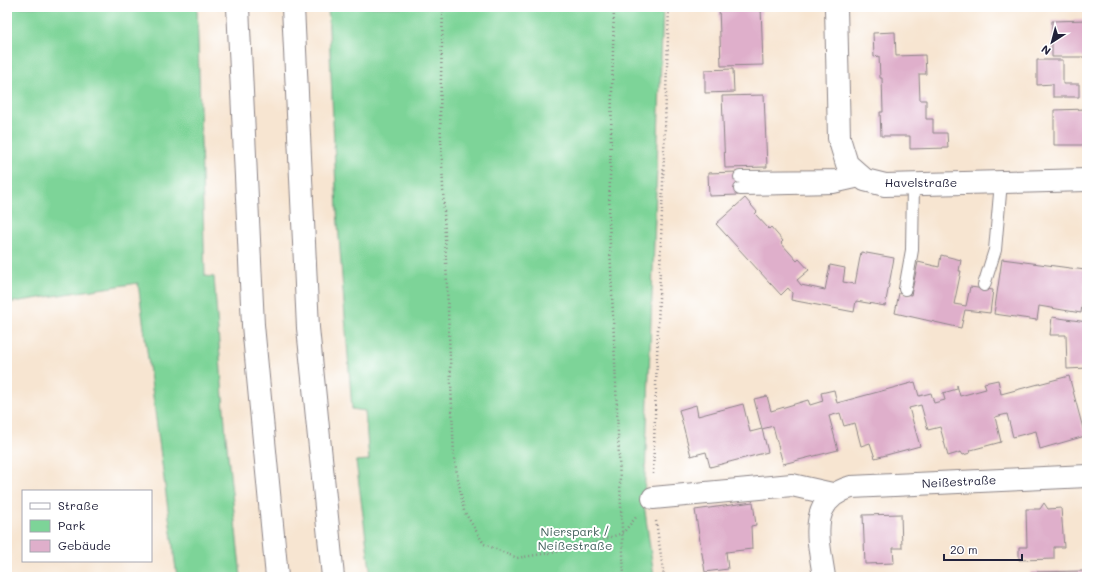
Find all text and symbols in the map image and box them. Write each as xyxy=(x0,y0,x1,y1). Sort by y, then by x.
north arrow xyxy=(1032,22,1072,62)
text: N xyxy=(1038,42,1054,59)
street label: Havelstraße xyxy=(885,174,957,190)
street label: Neißestraße xyxy=(921,471,997,491)
legend xyxy=(22,490,152,562)
text: Straße xyxy=(58,497,99,513)
text: Park xyxy=(58,517,85,533)
park label: Nierspark / Neißestraße xyxy=(538,523,612,553)
scale bar xyxy=(944,536,1022,562)
text: Gebäude xyxy=(58,537,111,553)
text: 20 m xyxy=(950,541,978,557)

